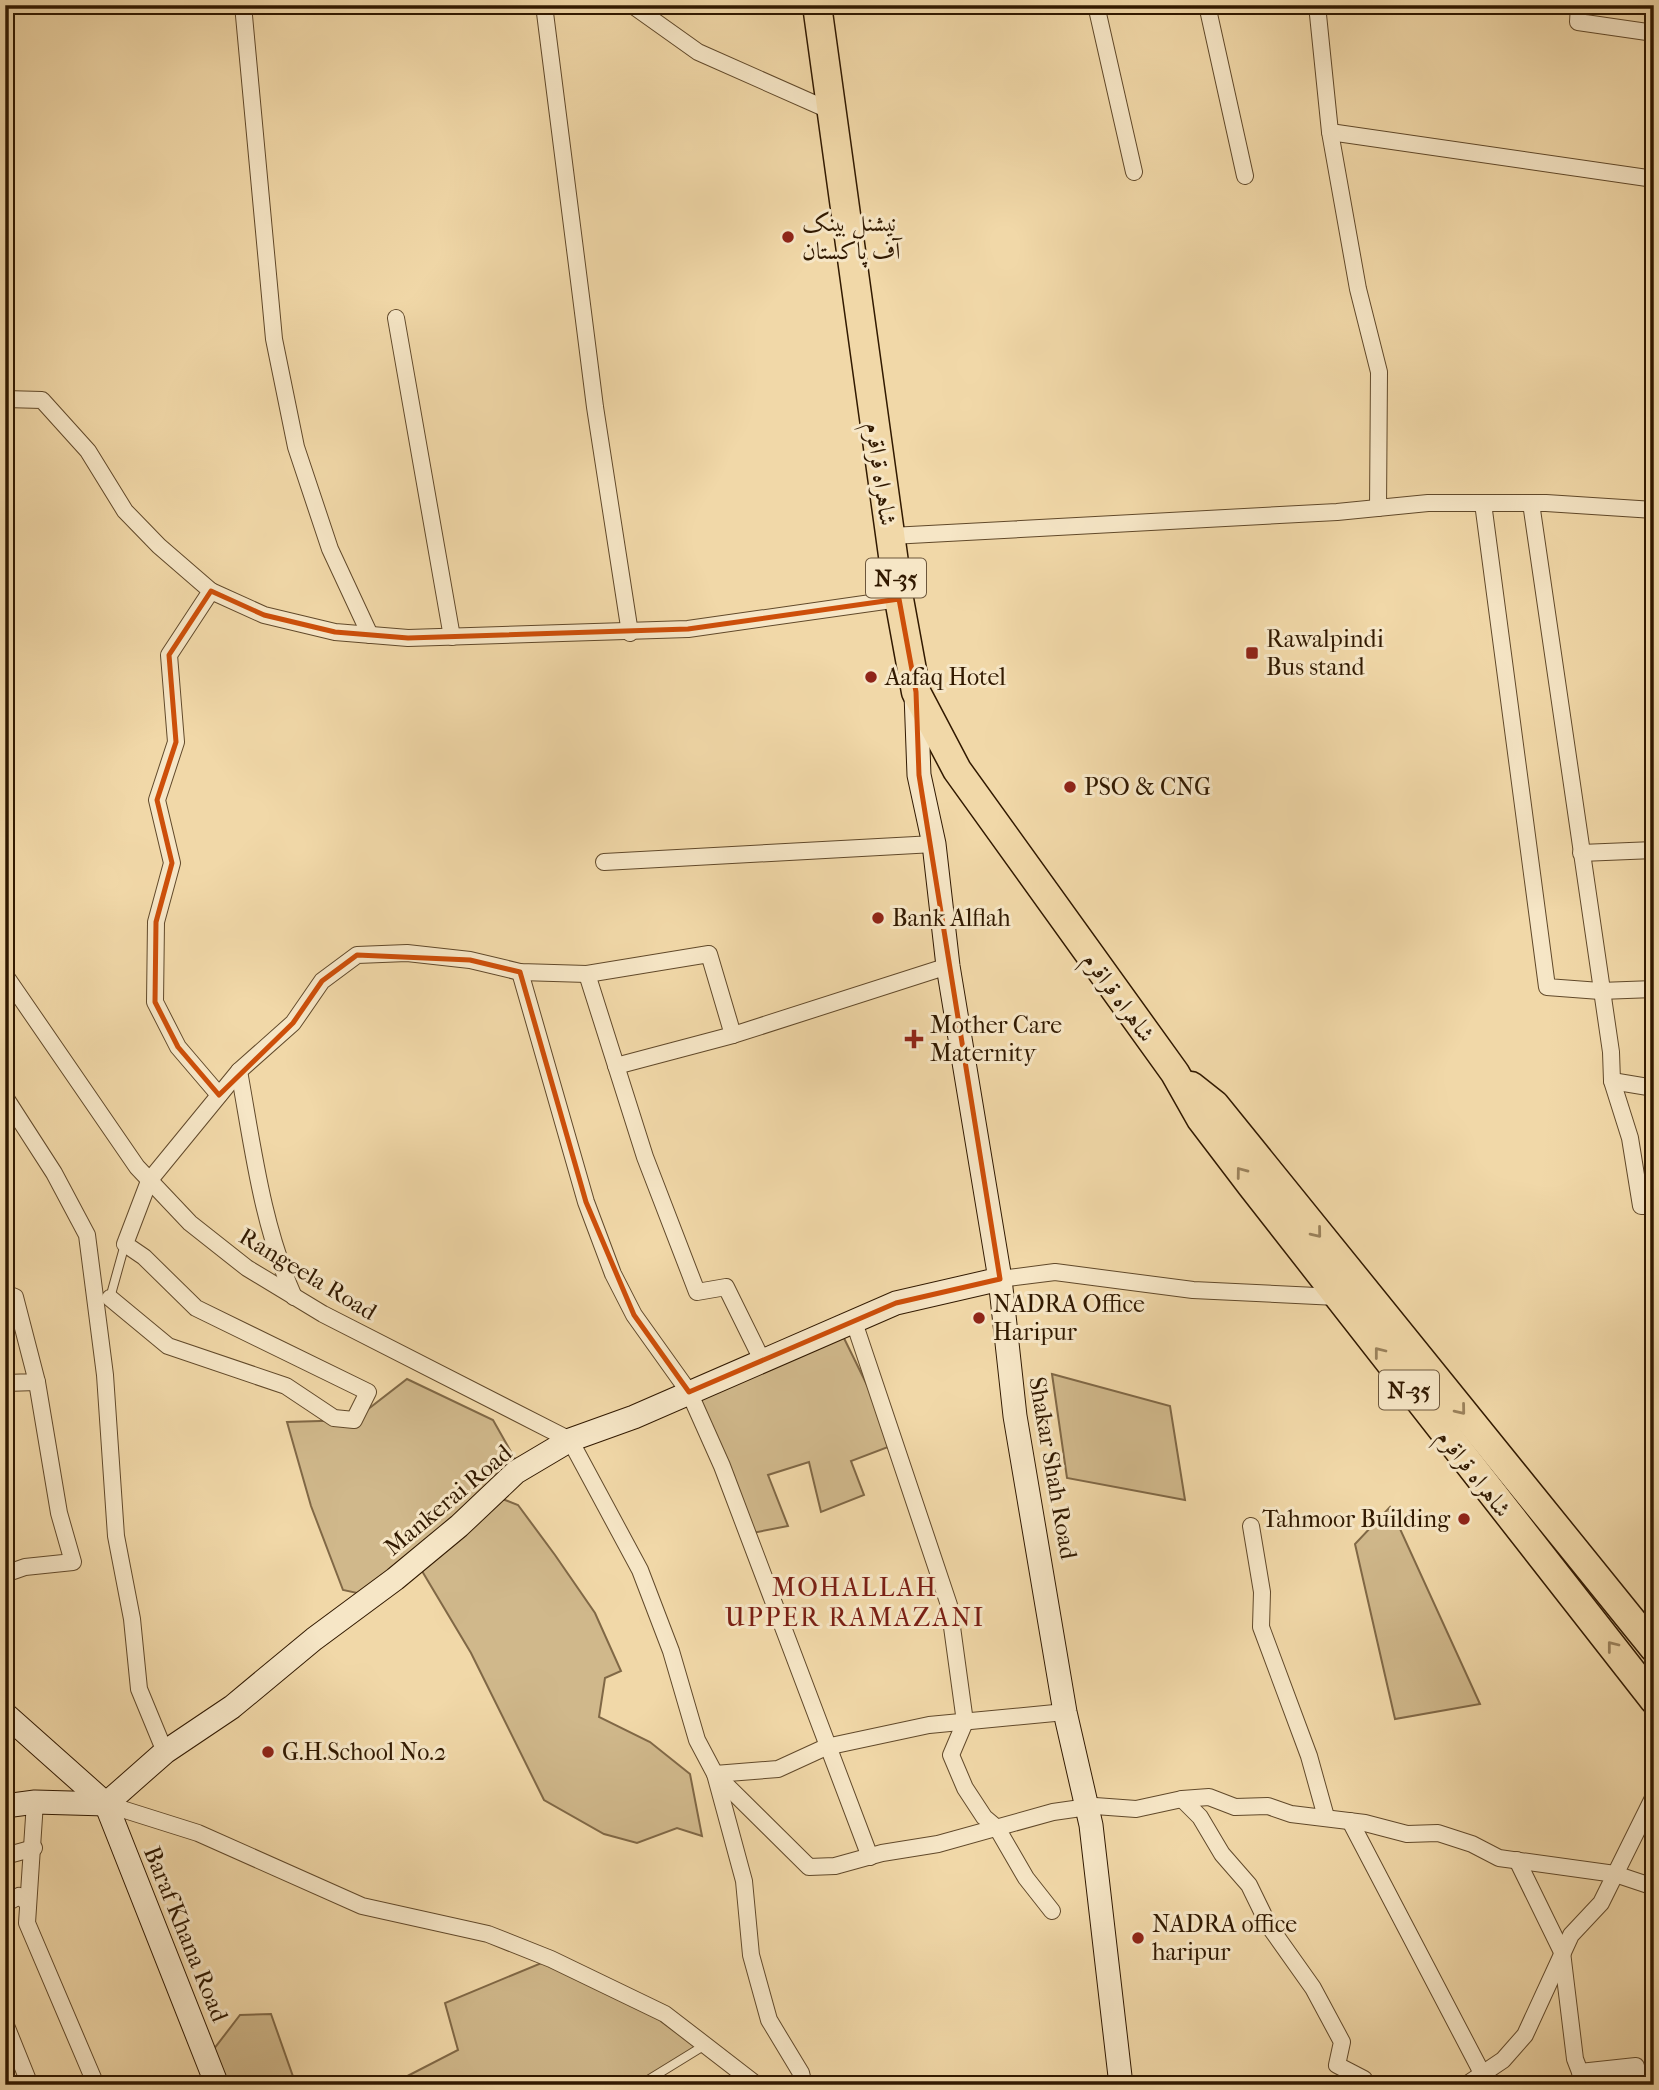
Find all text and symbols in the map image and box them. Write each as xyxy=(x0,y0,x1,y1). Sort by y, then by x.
place label: نیشنل بینک آف پاکستان xyxy=(802,209,903,268)
marker: نیشنل بینک آف پاکستان xyxy=(780,229,796,245)
street label: شاہراہ قراقرم xyxy=(853,421,902,528)
road number: N-35 xyxy=(866,558,926,598)
place label: Rawalpindi Bus stand xyxy=(1266,625,1384,681)
marker: Rawalpindi Bus stand xyxy=(1244,645,1260,661)
place label: Aafaq Hotel xyxy=(884,663,1006,691)
marker: Aafaq Hotel xyxy=(863,669,879,685)
place label: PSO & CNG xyxy=(1084,773,1211,801)
marker: PSO & CNG xyxy=(1062,779,1078,795)
place label: Bank Alflah xyxy=(892,904,1011,932)
marker: Bank Alflah xyxy=(870,910,886,926)
street label: شاہراہ قراقرم xyxy=(1071,947,1161,1051)
place label: Mother Care Maternity xyxy=(930,1011,1062,1067)
marker: Mother Care Maternity xyxy=(904,1029,924,1049)
one-way arrow xyxy=(1237,1167,1249,1180)
street label: Rangeela Road xyxy=(234,1222,383,1327)
one-way arrow xyxy=(1309,1226,1322,1238)
place label: NADRA Office Haripur xyxy=(993,1290,1145,1346)
marker: NADRA Office Haripur xyxy=(971,1310,987,1326)
one-way arrow xyxy=(1375,1348,1388,1360)
road number: N-35 xyxy=(1379,1371,1439,1410)
street label: Shakar Shah Road xyxy=(1023,1375,1083,1562)
one-way arrow xyxy=(1453,1401,1465,1414)
street label: شاہراہ قراقرم xyxy=(1425,1423,1517,1527)
street label: Mankerai Road xyxy=(379,1438,518,1561)
place label: Tahmoor Building xyxy=(1262,1505,1451,1533)
marker: Tahmoor Building xyxy=(1456,1511,1472,1527)
district label: MOHALLAH UPPER RAMAZANI xyxy=(725,1572,985,1633)
one-way arrow xyxy=(1607,1641,1620,1654)
place label: G.H.School No.2 xyxy=(282,1738,446,1766)
marker: G.H.School No.2 xyxy=(260,1744,276,1760)
street label: Baraf Khana Road xyxy=(138,1842,234,2027)
place label: NADRA office haripur xyxy=(1152,1910,1297,1966)
marker: NADRA office haripur xyxy=(1130,1930,1146,1946)

